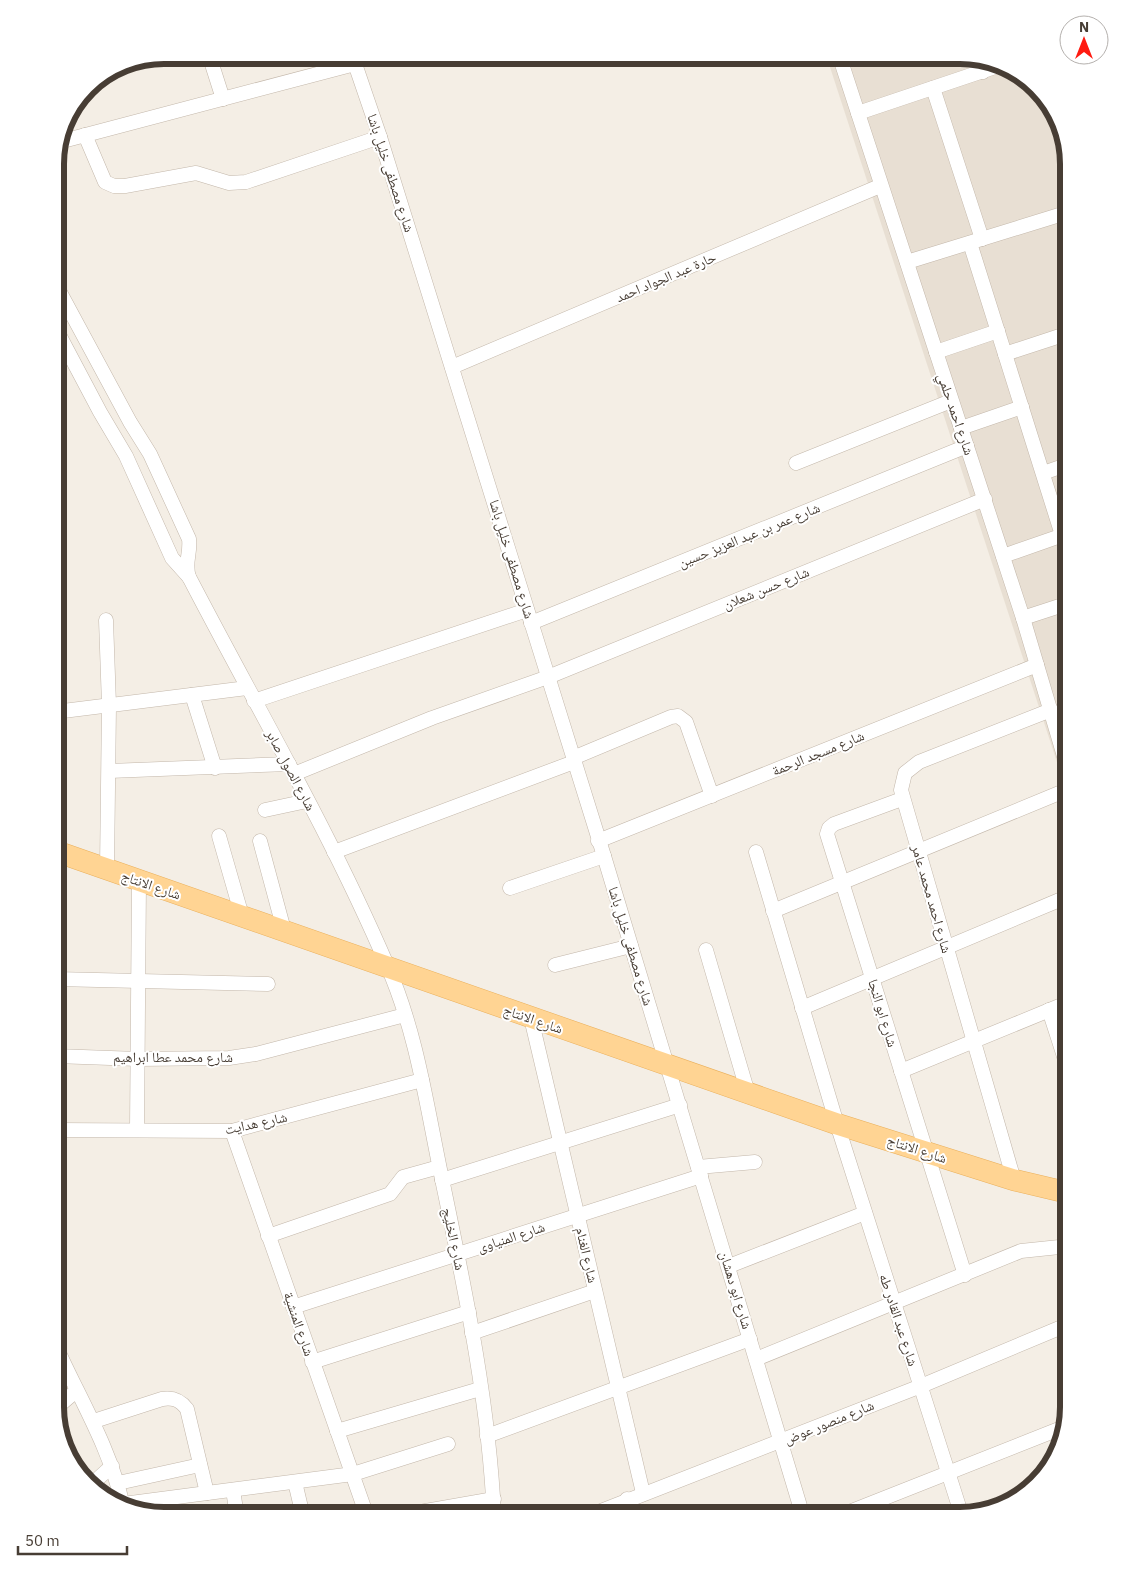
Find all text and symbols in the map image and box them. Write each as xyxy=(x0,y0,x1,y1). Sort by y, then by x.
north arrow xyxy=(1059,15,1109,65)
text: N xyxy=(1079,18,1089,36)
street label: شارع مصطفى خليل باشا xyxy=(362,112,419,235)
street label: حارة عبد الجواد احمد xyxy=(613,248,719,306)
street label: شارع احمد حلمي xyxy=(931,371,978,458)
street label: شارع مصطفى خليل باشا xyxy=(484,497,539,621)
street label: شارع عمر بن عبد العزيز حسين xyxy=(676,498,823,573)
street label: شارع حسن شعلان xyxy=(720,563,812,614)
street label: شارع الصول صابر xyxy=(261,725,320,814)
street label: شارع مسجد الرحمة xyxy=(769,726,867,781)
street label: شارع احمد محمد عامر xyxy=(907,842,956,956)
street label: شارع الانتاج xyxy=(119,866,183,905)
street label: شارع مصطفى خليل باشا xyxy=(603,884,658,1008)
street label: شارع ابو النجا xyxy=(863,977,902,1049)
street label: شارع الانتاج xyxy=(501,1000,565,1039)
street label: شارع محمد عطا ابراهيم xyxy=(113,1048,233,1067)
street label: شارع هدايت xyxy=(223,1108,289,1139)
street label: شارع الانتاج xyxy=(885,1131,949,1168)
street label: شارع الخليج xyxy=(438,1206,469,1272)
street label: شارع المنياوى xyxy=(475,1218,547,1257)
street label: شارع الغنام xyxy=(571,1225,602,1285)
street label: شارع ابو دهشان xyxy=(715,1249,756,1332)
street label: شارع عبد القادر طه xyxy=(875,1271,922,1369)
street label: شارع المنشية xyxy=(279,1290,318,1359)
street label: شارع منصور عوض xyxy=(781,1396,877,1449)
scale bar xyxy=(18,1524,126,1556)
text: 50 m xyxy=(25,1531,60,1550)

